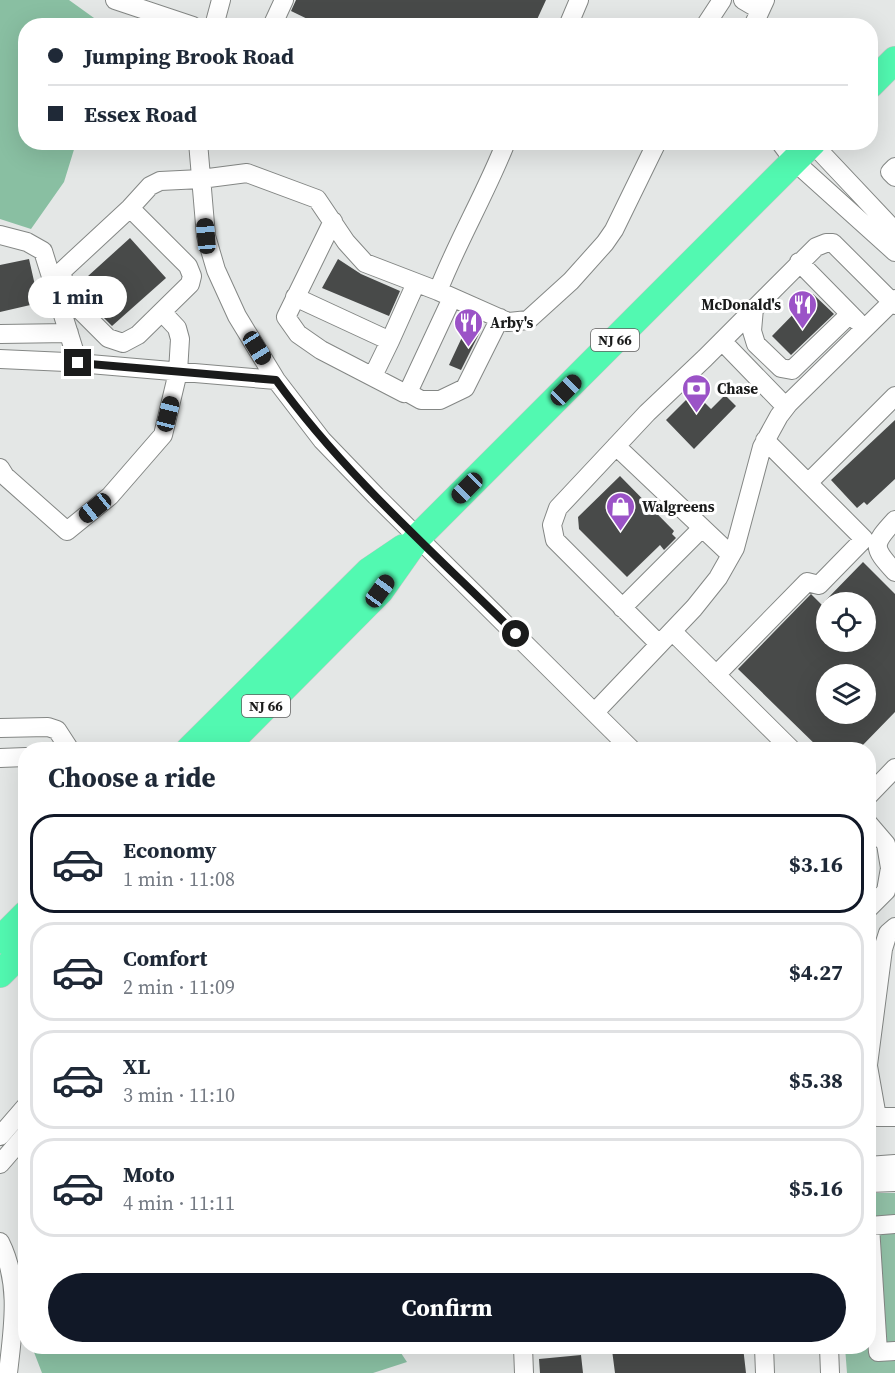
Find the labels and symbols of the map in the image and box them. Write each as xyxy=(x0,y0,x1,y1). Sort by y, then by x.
car xyxy=(195,217,217,255)
callout: 1 min xyxy=(28,276,128,318)
restaurant icon: McDonald's xyxy=(786,288,818,330)
place label: McDonald's xyxy=(701,294,781,315)
restaurant icon: Arby's xyxy=(453,306,485,348)
place label: Arby's xyxy=(490,312,533,333)
car xyxy=(240,328,274,368)
road number: NJ 66 xyxy=(591,329,639,351)
route end xyxy=(64,349,91,376)
car xyxy=(547,371,585,409)
bank icon: Chase xyxy=(680,372,712,414)
place label: Chase xyxy=(717,378,758,399)
car xyxy=(155,394,181,434)
car xyxy=(448,469,486,507)
car xyxy=(75,490,115,526)
shop icon: Walgreens xyxy=(605,490,637,532)
place label: Walgreens xyxy=(642,496,715,517)
car xyxy=(362,571,398,611)
route start xyxy=(502,620,529,647)
road number: NJ 66 xyxy=(242,695,290,717)

